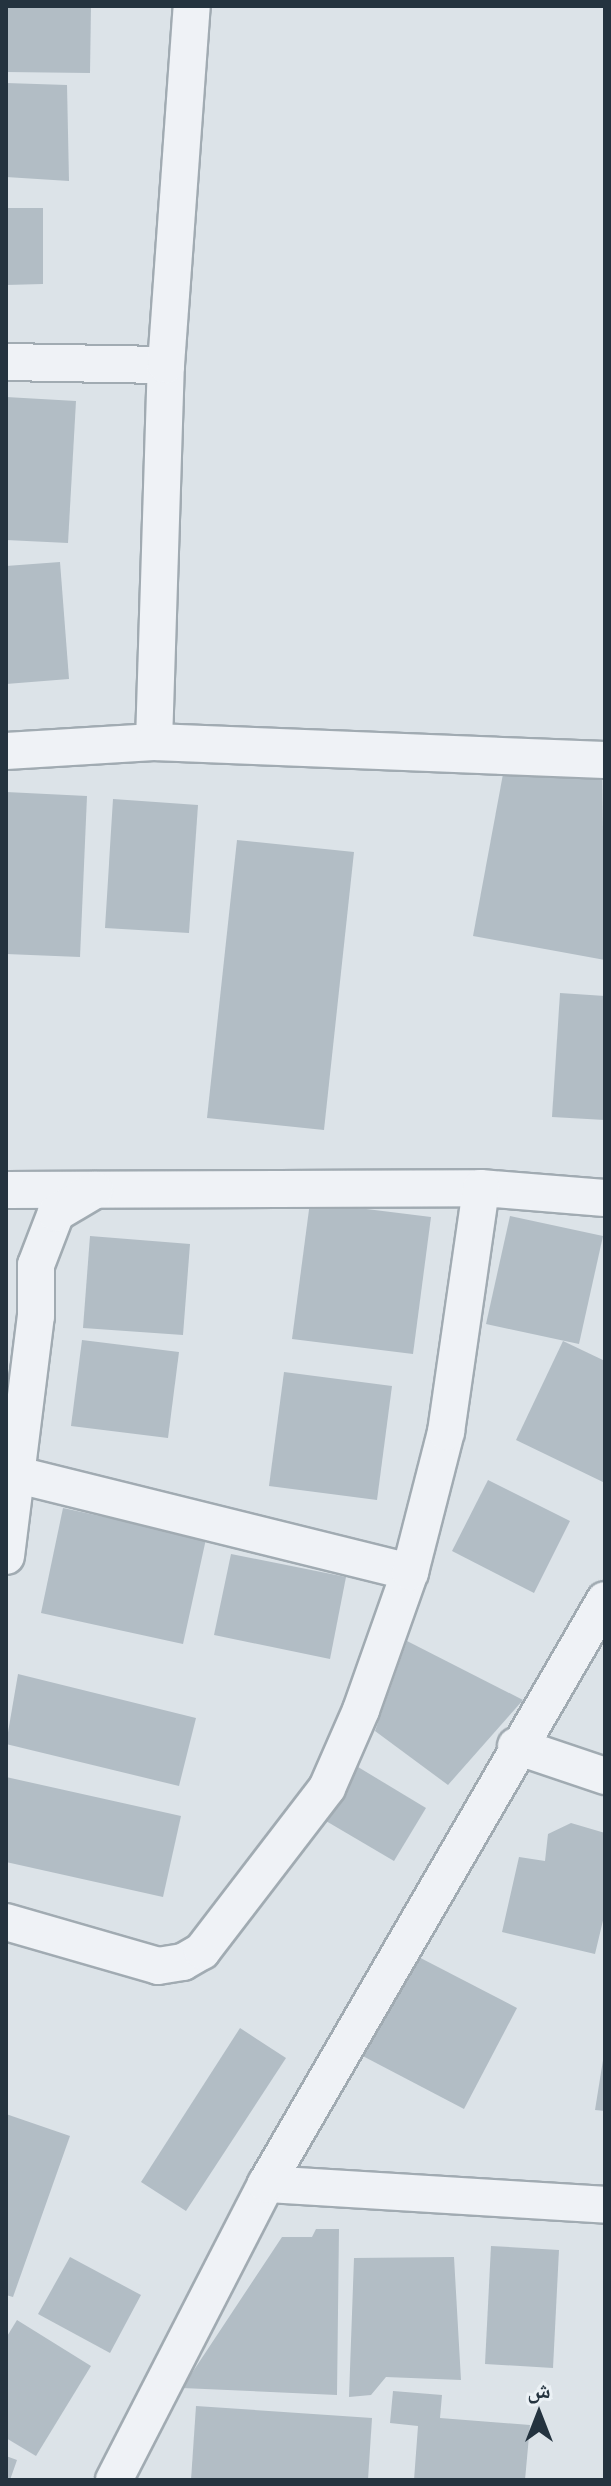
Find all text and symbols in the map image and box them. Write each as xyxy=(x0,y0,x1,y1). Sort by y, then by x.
north arrow xyxy=(499,2374,579,2454)
text: ش xyxy=(527,2376,551,2404)

